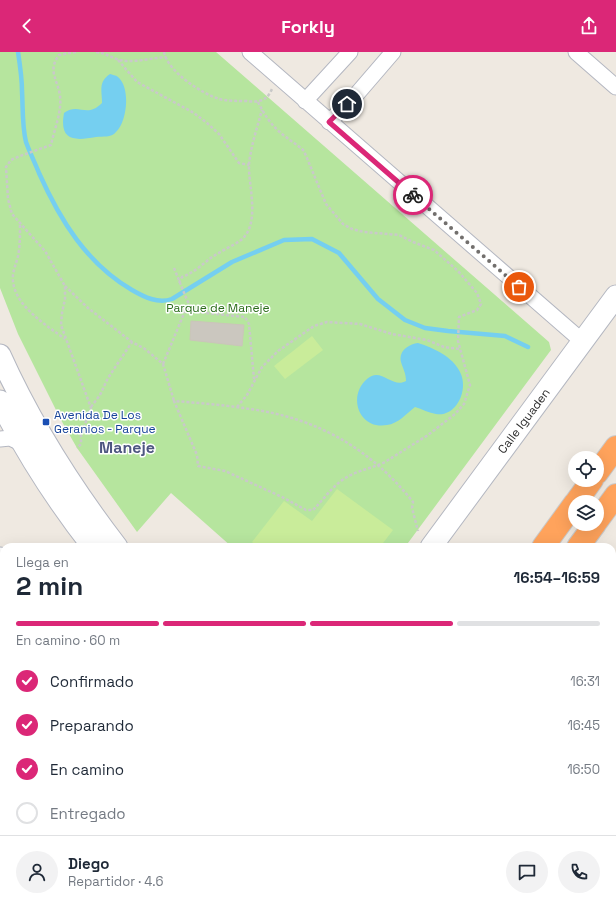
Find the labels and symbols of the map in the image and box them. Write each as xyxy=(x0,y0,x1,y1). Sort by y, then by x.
pin xyxy=(330,87,364,121)
courier xyxy=(393,175,433,215)
pin xyxy=(502,270,536,304)
park label: Parque de Maneje xyxy=(166,300,270,316)
street label: Calle Iguaden xyxy=(494,385,554,457)
place label: Avenida De Los Geranios - Parque xyxy=(54,407,156,437)
marker: Avenida De Los Geranios - Parque xyxy=(41,417,51,427)
district label: Maneje xyxy=(99,437,155,458)

